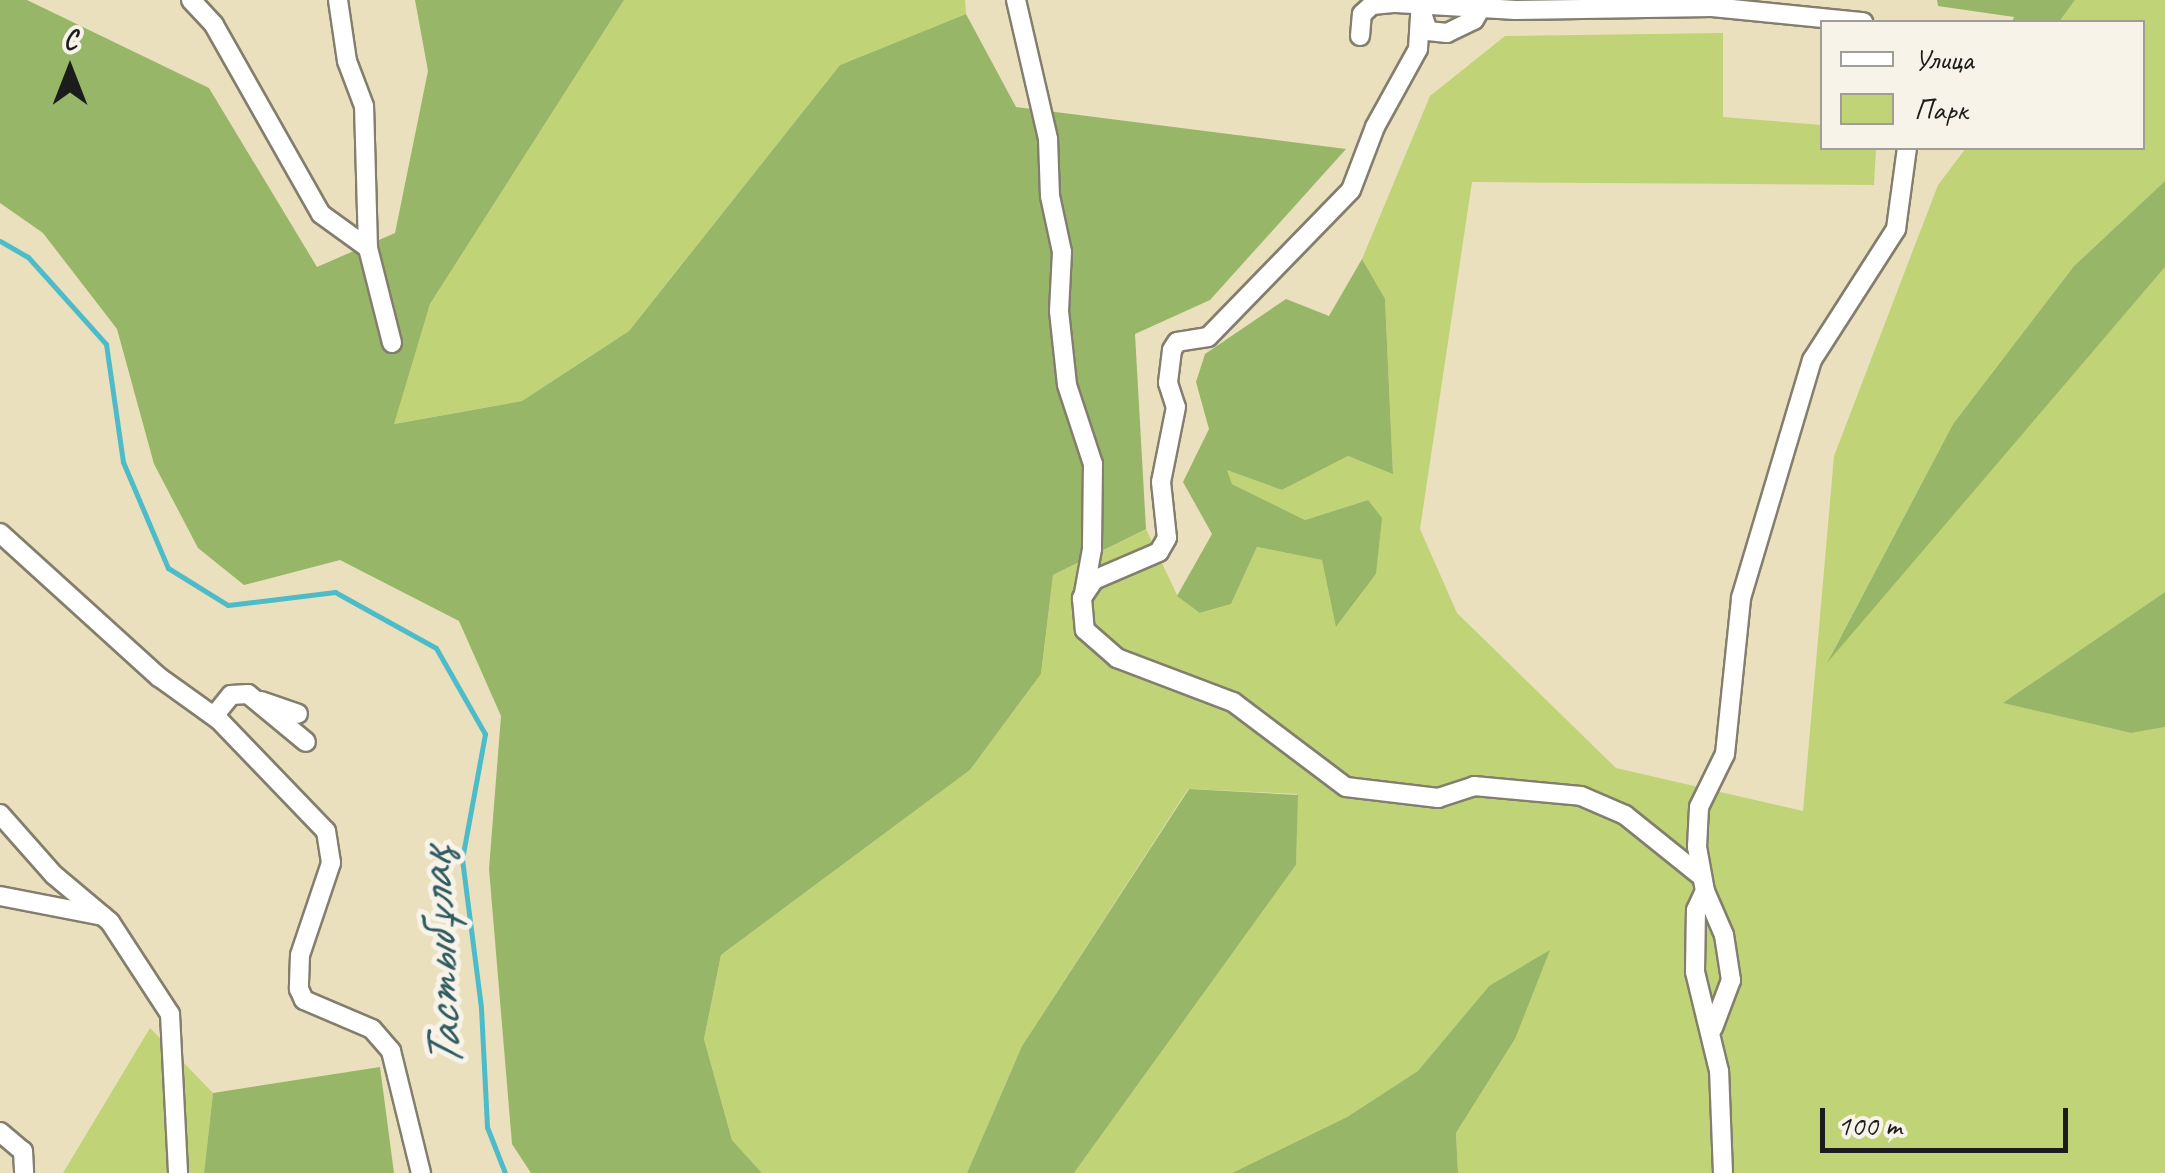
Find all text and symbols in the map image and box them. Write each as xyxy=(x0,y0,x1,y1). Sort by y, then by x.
north arrow xyxy=(20,20,120,120)
legend xyxy=(1820,20,2145,150)
text: С xyxy=(63,22,77,57)
text: Улица xyxy=(1914,40,1973,78)
text: Парк xyxy=(1914,90,1968,128)
water label: Тастыбұлақ xyxy=(403,847,477,1071)
scale bar xyxy=(1825,1088,2072,1150)
text: 100 m xyxy=(1837,1106,1902,1144)

